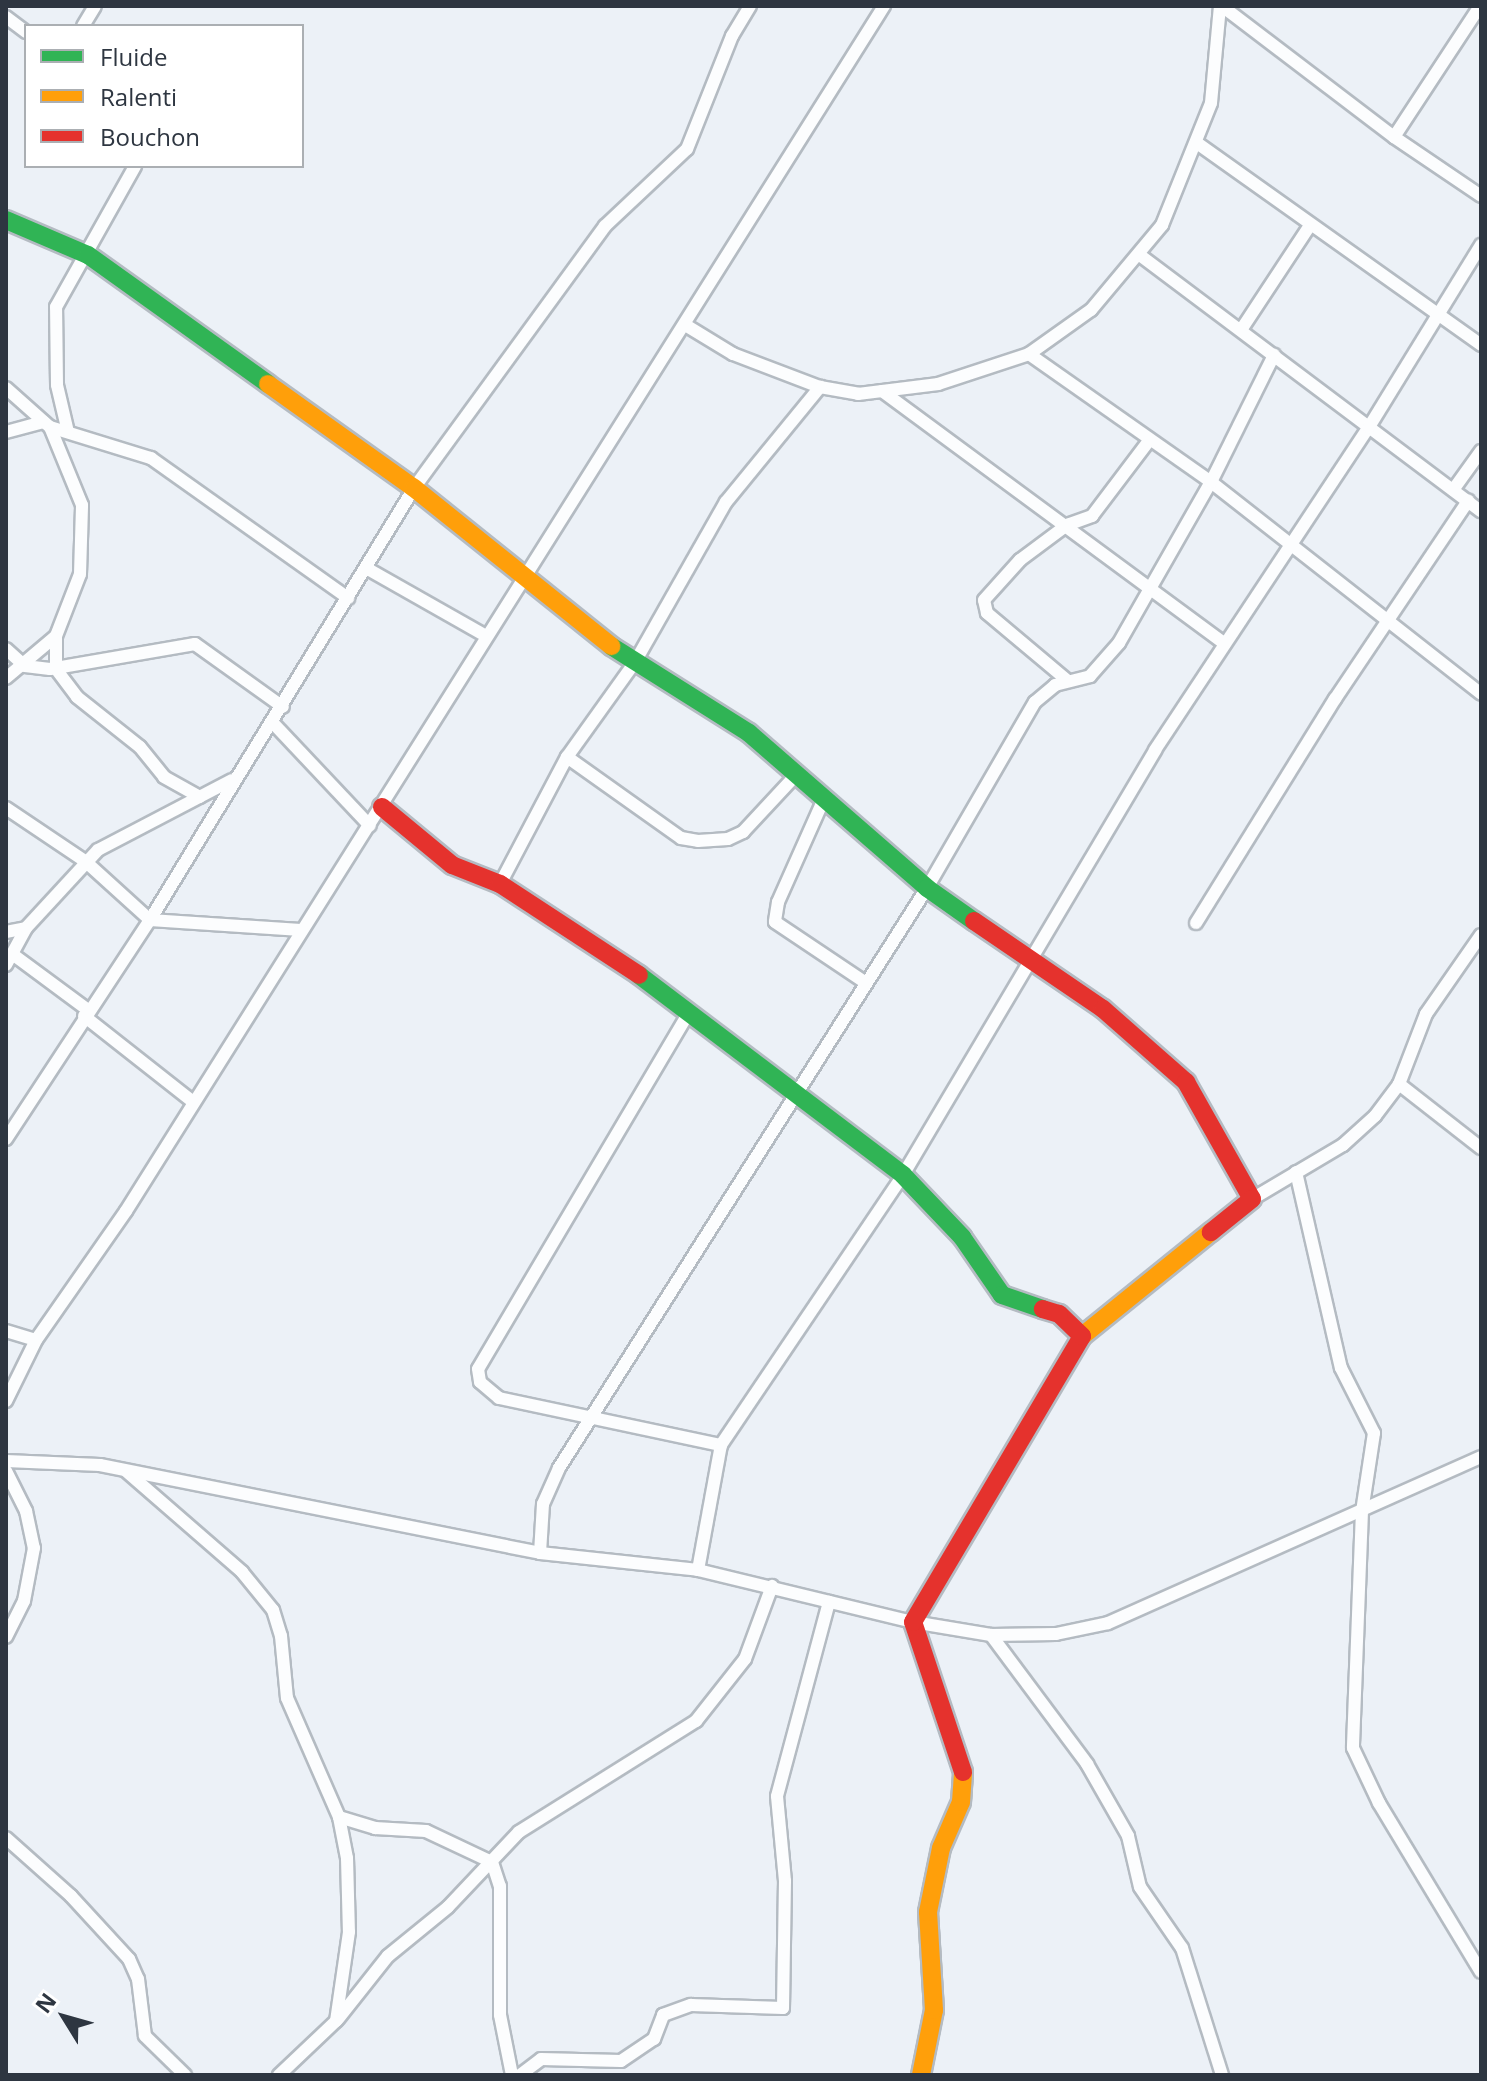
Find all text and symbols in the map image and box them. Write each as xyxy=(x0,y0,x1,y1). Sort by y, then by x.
legend xyxy=(24,24,304,168)
text: Fluide xyxy=(100,40,167,73)
text: Ralenti xyxy=(100,80,177,113)
text: Bouchon xyxy=(100,120,200,153)
north arrow xyxy=(24,1977,104,2057)
text: N xyxy=(27,1986,62,2019)

